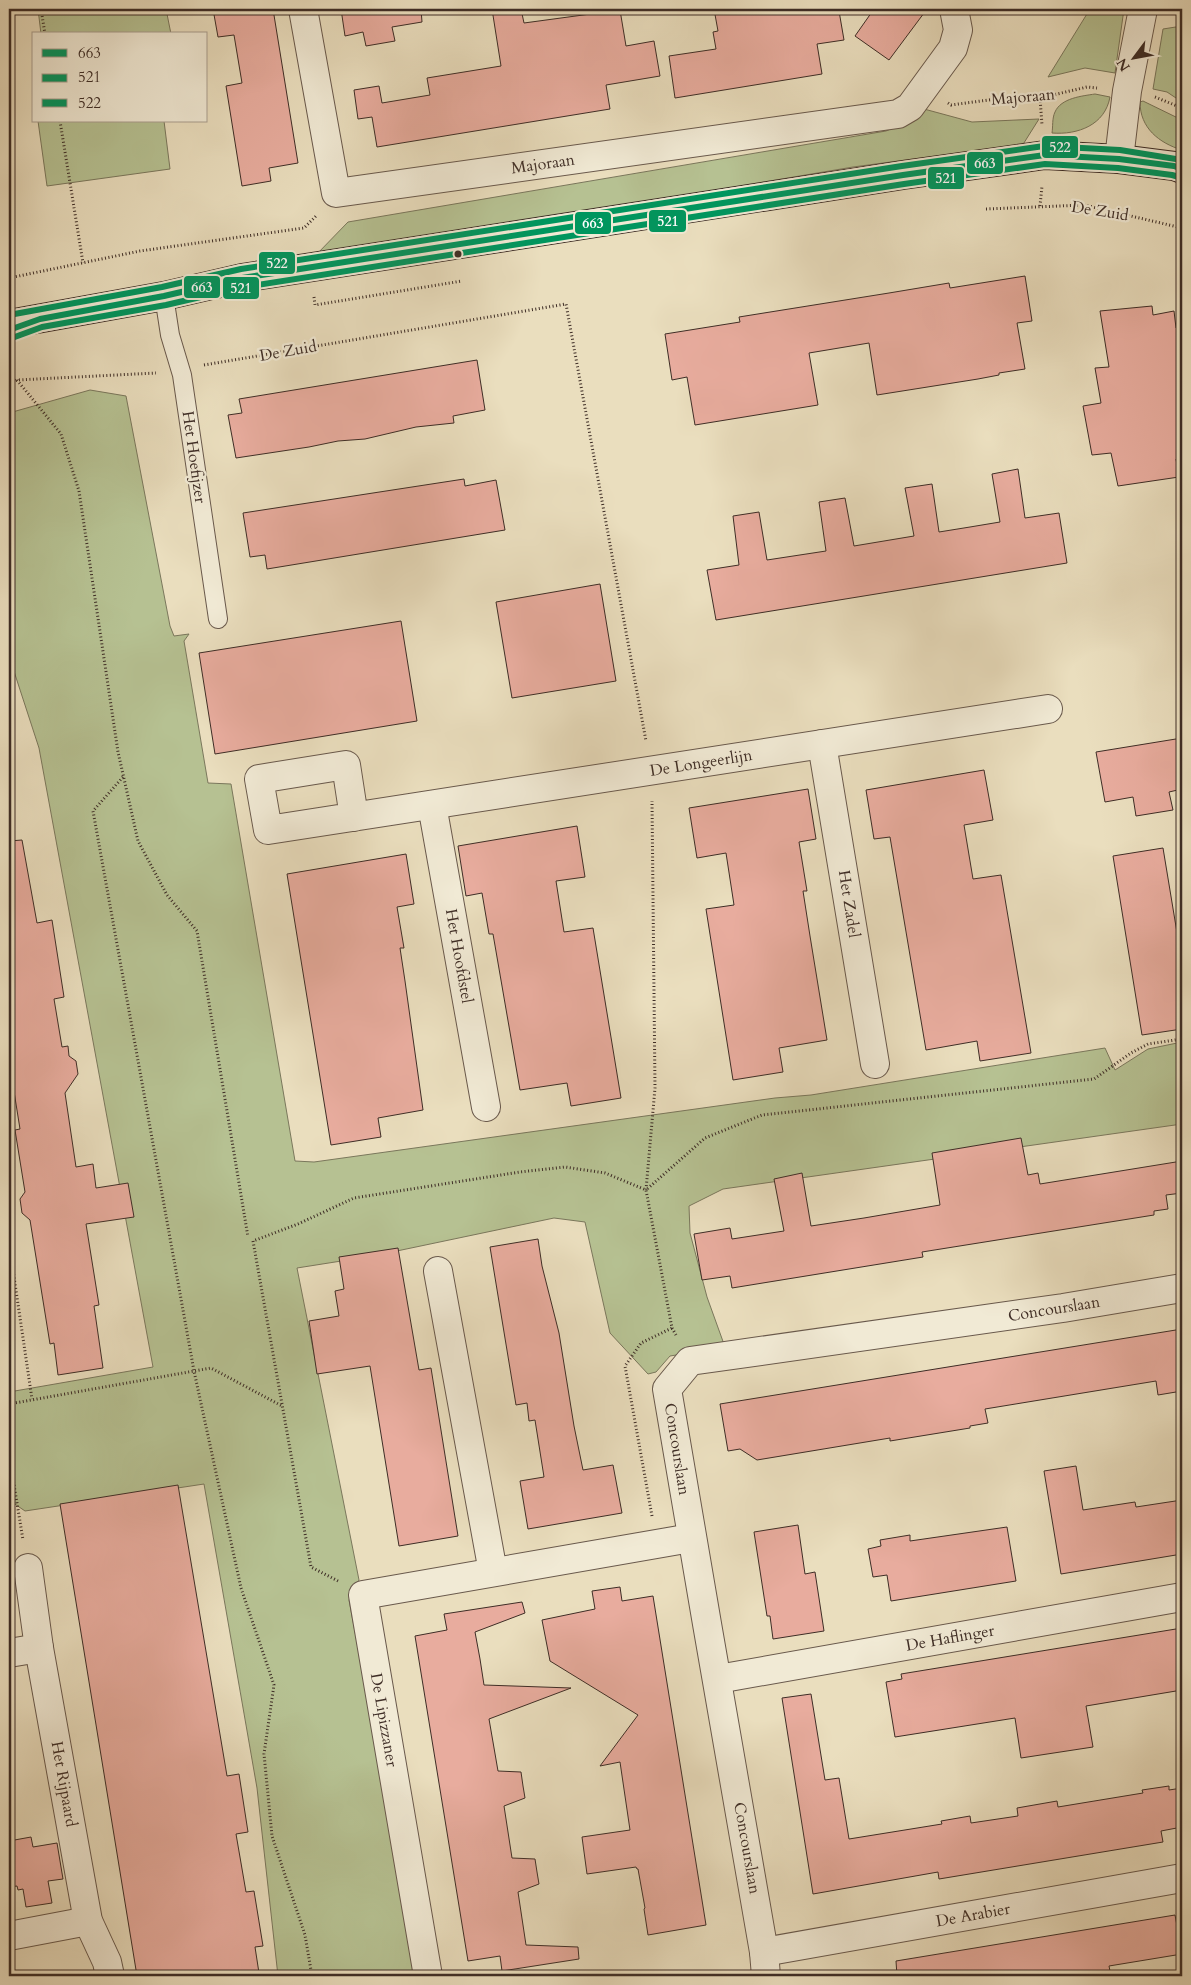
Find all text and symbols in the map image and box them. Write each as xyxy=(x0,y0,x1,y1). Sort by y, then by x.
legend xyxy=(32,32,208,122)
north arrow xyxy=(1108,32,1158,82)
text: 663 xyxy=(78,43,101,63)
text: N xyxy=(1112,54,1135,75)
text: 521 xyxy=(78,67,101,87)
street label: Majoraan xyxy=(990,83,1056,111)
text: 522 xyxy=(78,93,101,113)
line badge: 522 xyxy=(1041,135,1079,159)
text: 522 xyxy=(1049,138,1071,157)
street label: Majoraan xyxy=(510,149,576,179)
line badge: 663 xyxy=(966,151,1004,175)
text: 663 xyxy=(974,154,996,173)
line badge: 521 xyxy=(927,166,965,190)
text: 521 xyxy=(935,169,957,188)
street label: De Zuid xyxy=(1070,196,1131,226)
line badge: 521 xyxy=(648,209,687,233)
line badge: 663 xyxy=(574,211,612,235)
text: 521 xyxy=(657,212,679,231)
text: 663 xyxy=(582,214,604,233)
unlabelled marker xyxy=(453,249,463,259)
line badge: 522 xyxy=(258,251,296,275)
text: 522 xyxy=(266,254,288,273)
line badge: 663 xyxy=(183,275,221,299)
line badge: 521 xyxy=(222,276,260,300)
text: 663 xyxy=(191,278,213,297)
text: 521 xyxy=(230,279,252,298)
street label: De Zuid xyxy=(258,335,319,367)
street label: Het Hoefijzer xyxy=(177,409,211,505)
street label: De Longeerlijn xyxy=(648,744,754,782)
street label: Het Zadel xyxy=(833,869,865,939)
street label: Het Hoofdstel xyxy=(440,907,478,1005)
street label: Concourslaan xyxy=(1006,1291,1102,1327)
street label: Concourslaan xyxy=(659,1401,695,1497)
street label: De Haflinger xyxy=(904,1619,996,1657)
street label: De Lipizzaner xyxy=(365,1671,403,1769)
street label: Het Rijpaard xyxy=(46,1739,82,1829)
street label: Concourslaan xyxy=(728,1800,766,1896)
street label: De Arabier xyxy=(934,1898,1012,1932)

